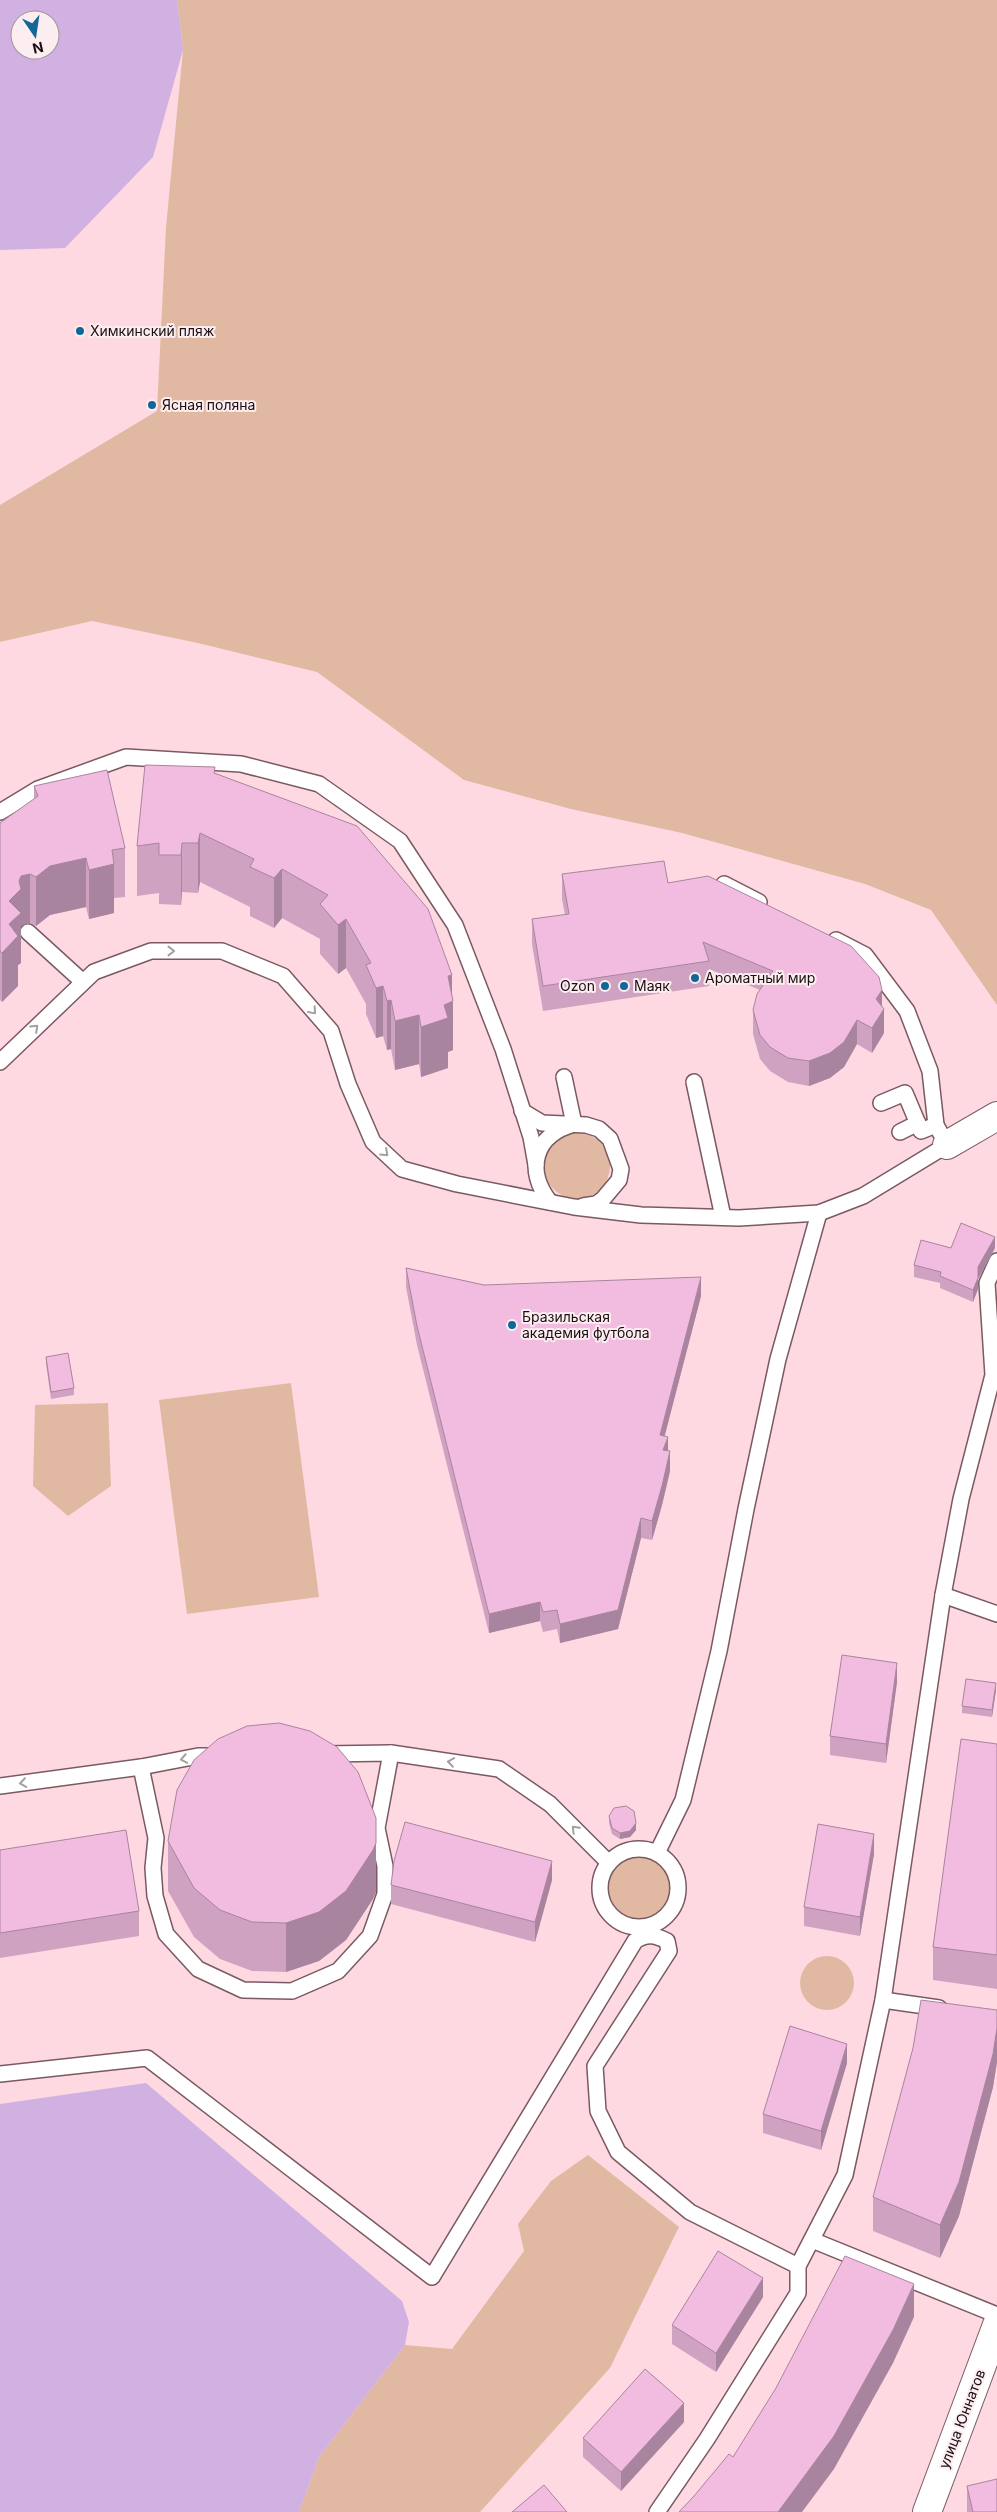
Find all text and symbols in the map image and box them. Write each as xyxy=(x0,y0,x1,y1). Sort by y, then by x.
north arrow xyxy=(10,10,60,60)
text: N xyxy=(31,39,45,58)
place label: Химкинский пляж xyxy=(90,322,214,339)
marker: Химкинский пляж xyxy=(74,325,86,337)
place label: Ясная поляна xyxy=(162,396,255,413)
marker: Ясная поляна xyxy=(146,399,158,411)
one-way arrow xyxy=(168,946,176,956)
place label: Ароматный мир xyxy=(705,969,815,986)
marker: Ароматный мир xyxy=(689,972,701,984)
place label: Ozon xyxy=(560,977,595,994)
place label: Маяк xyxy=(634,977,670,994)
marker: Ozon xyxy=(599,980,611,992)
marker: Маяк xyxy=(618,980,630,992)
one-way arrow xyxy=(307,1005,316,1014)
one-way arrow xyxy=(29,1025,38,1034)
one-way arrow xyxy=(380,1147,389,1156)
place label: Бразильская академия футбола xyxy=(522,1308,650,1341)
marker: Бразильская академия футбола xyxy=(506,1319,518,1331)
one-way arrow xyxy=(180,1753,188,1764)
one-way arrow xyxy=(446,1757,454,1768)
one-way arrow xyxy=(19,1777,27,1788)
one-way arrow xyxy=(571,1826,580,1835)
street label: улица Юннатов xyxy=(935,2367,988,2471)

